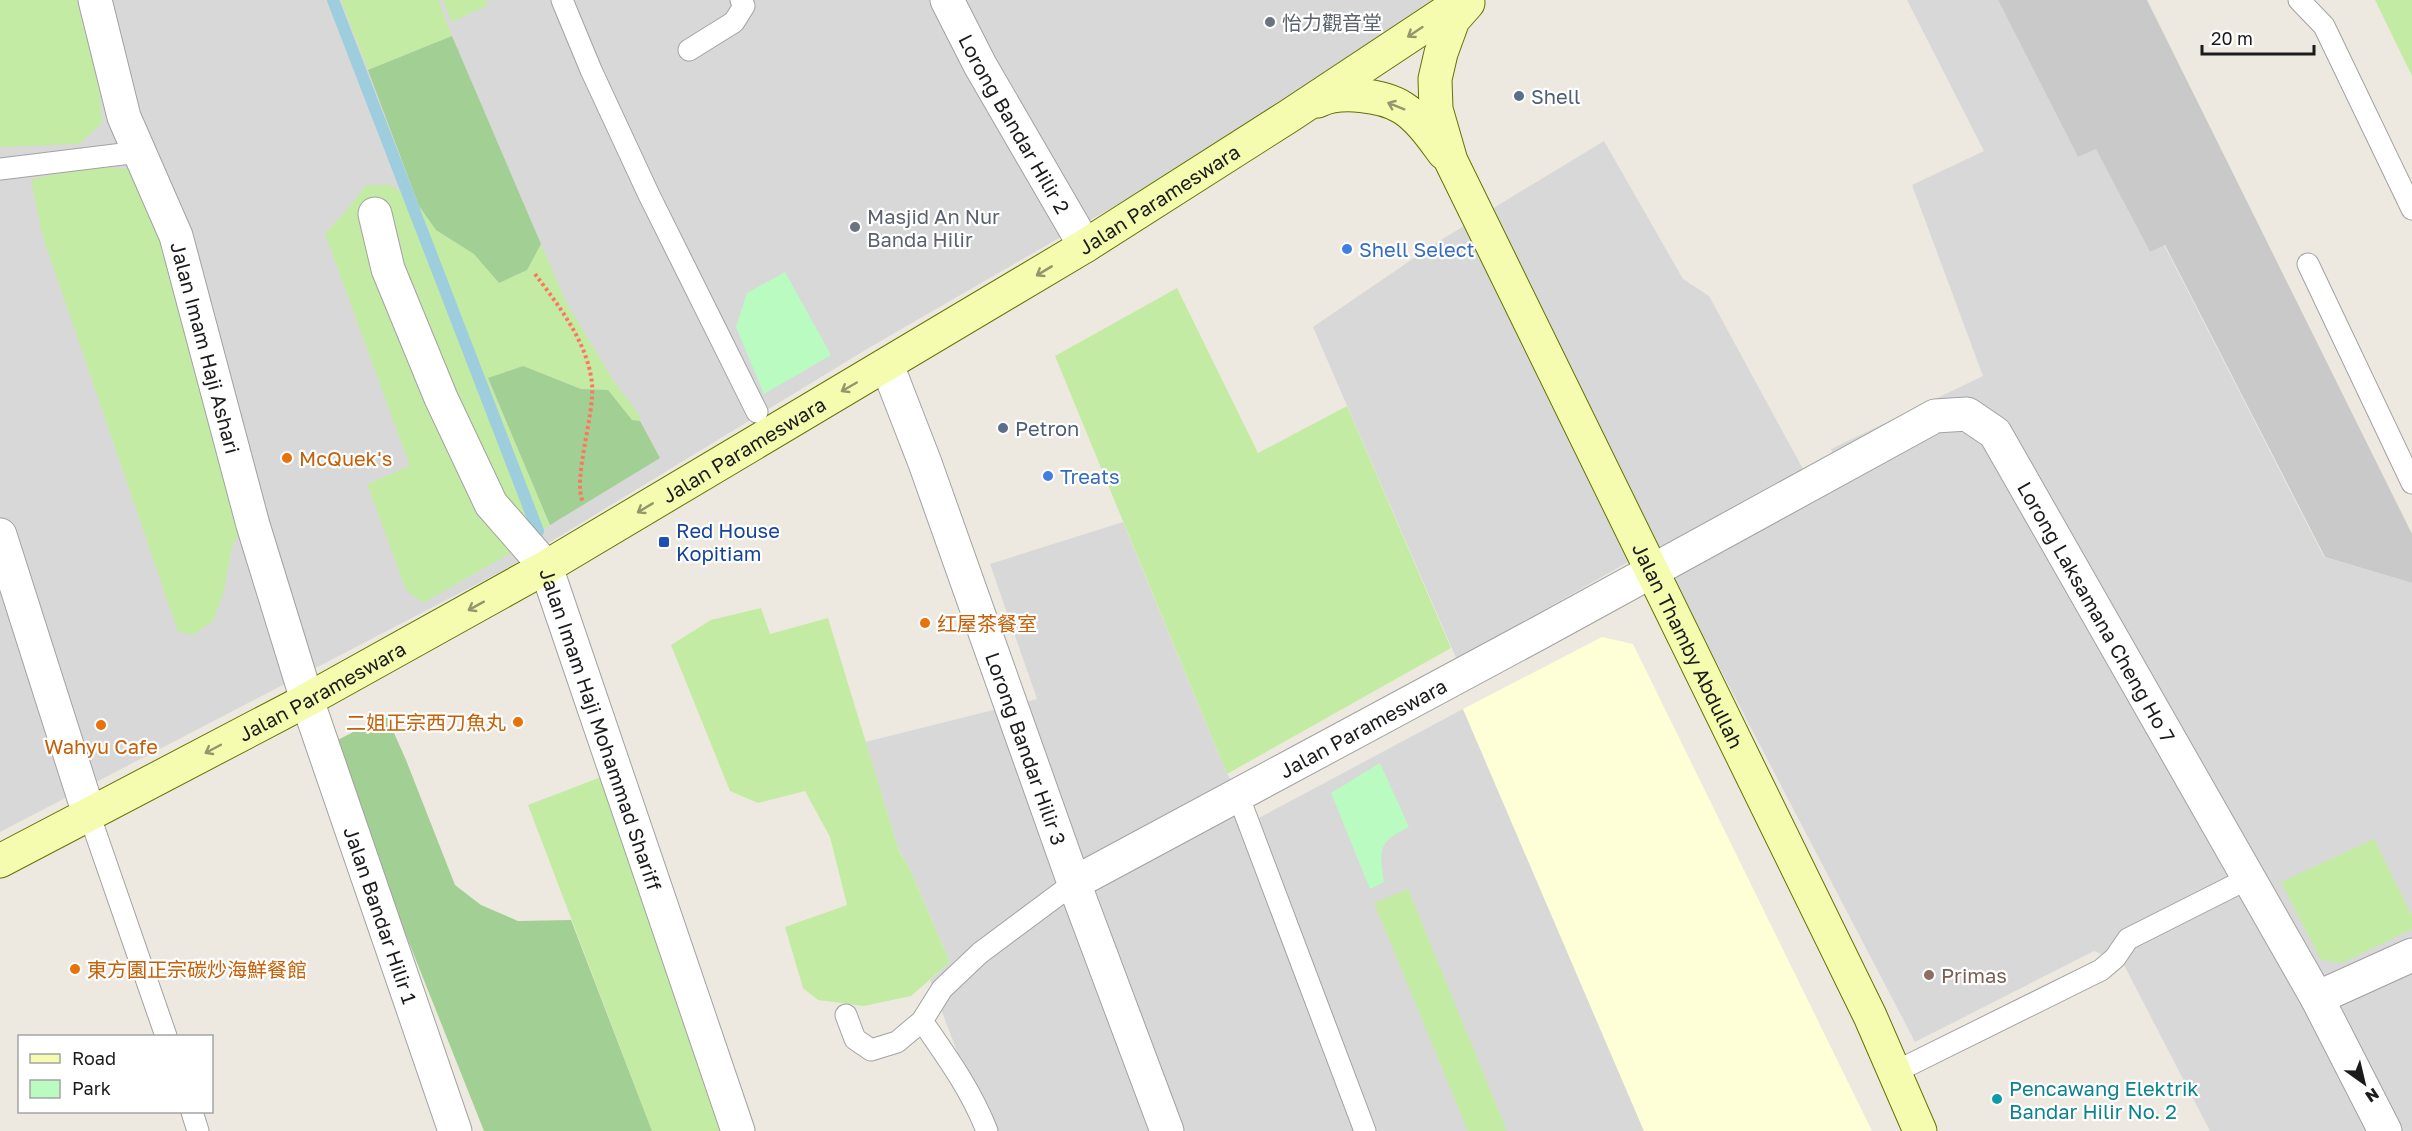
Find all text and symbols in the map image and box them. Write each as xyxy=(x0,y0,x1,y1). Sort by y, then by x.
place label: 怡力觀音堂 xyxy=(1282,10,1382,34)
marker: 怡力觀音堂 xyxy=(1263,15,1277,29)
scale bar xyxy=(2202,18,2314,56)
one-way arrow xyxy=(1407,26,1424,39)
text: 20 m xyxy=(2211,27,2253,49)
street label: Lorong Bandar Hilir 2 xyxy=(954,30,1075,218)
place label: Shell xyxy=(1531,84,1581,108)
marker: Shell xyxy=(1512,89,1526,103)
one-way arrow xyxy=(1387,100,1405,111)
street label: Jalan Parameswara xyxy=(1074,139,1244,259)
place label: Masjid An Nur Banda Hilir xyxy=(867,204,1000,251)
marker: Masjid An Nur Banda Hilir xyxy=(848,220,862,234)
place label: Shell Select xyxy=(1359,237,1475,261)
street label: Jalan Imam Haji Ashari xyxy=(166,239,245,456)
marker: Shell Select xyxy=(1340,242,1354,256)
one-way arrow xyxy=(1036,265,1053,277)
one-way arrow xyxy=(841,381,858,393)
street label: Jalan Parameswara xyxy=(657,391,830,507)
place label: Petron xyxy=(1015,416,1079,440)
marker: Petron xyxy=(996,421,1010,435)
place label: McQuek's xyxy=(299,446,392,470)
marker: McQuek's xyxy=(280,451,294,465)
place label: Treats xyxy=(1060,464,1120,488)
marker: Treats xyxy=(1041,469,1055,483)
street label: Lorong Laksamana Cheng Ho 7 xyxy=(2013,477,2181,746)
one-way arrow xyxy=(637,502,654,514)
place label: Red House Kopitiam xyxy=(676,518,780,565)
marker: Red House Kopitiam xyxy=(657,535,671,549)
street label: Jalan Thamby Abdullah xyxy=(1628,539,1749,752)
street label: Jalan Imam Haji Mohammad Shariff xyxy=(535,565,667,893)
one-way arrow xyxy=(468,600,485,612)
place label: 红屋茶餐室 xyxy=(937,611,1037,635)
marker: 红屋茶餐室 xyxy=(918,616,932,630)
street label: Jalan Parameswara xyxy=(234,636,410,746)
street label: Lorong Bandar Hilir 3 xyxy=(981,649,1071,848)
street label: Jalan Parameswara xyxy=(1275,673,1451,782)
place label: 二姐正宗西刀魚丸 xyxy=(346,710,506,734)
marker: 二姐正宗西刀魚丸 xyxy=(511,715,525,729)
marker: Wahyu Cafe xyxy=(94,718,108,732)
place label: Wahyu Cafe xyxy=(44,734,158,758)
one-way arrow xyxy=(204,744,222,756)
street label: Jalan Bandar Hilir 1 xyxy=(339,823,422,1007)
place label: 東方園正宗碳炒海鮮餐館 xyxy=(87,957,307,981)
marker: 東方園正宗碳炒海鮮餐館 xyxy=(68,962,82,976)
place label: Primas xyxy=(1941,963,2007,987)
marker: Primas xyxy=(1922,968,1936,982)
legend xyxy=(18,1035,213,1113)
text: Road xyxy=(72,1047,116,1069)
north arrow xyxy=(2334,1053,2394,1113)
place label: Pencawang Elektrik Bandar Hilir No. 2 xyxy=(2009,1076,2199,1123)
text: Park xyxy=(72,1077,111,1099)
text: N xyxy=(2362,1084,2383,1107)
marker: Pencawang Elektrik Bandar Hilir No. 2 xyxy=(1990,1092,2004,1106)

